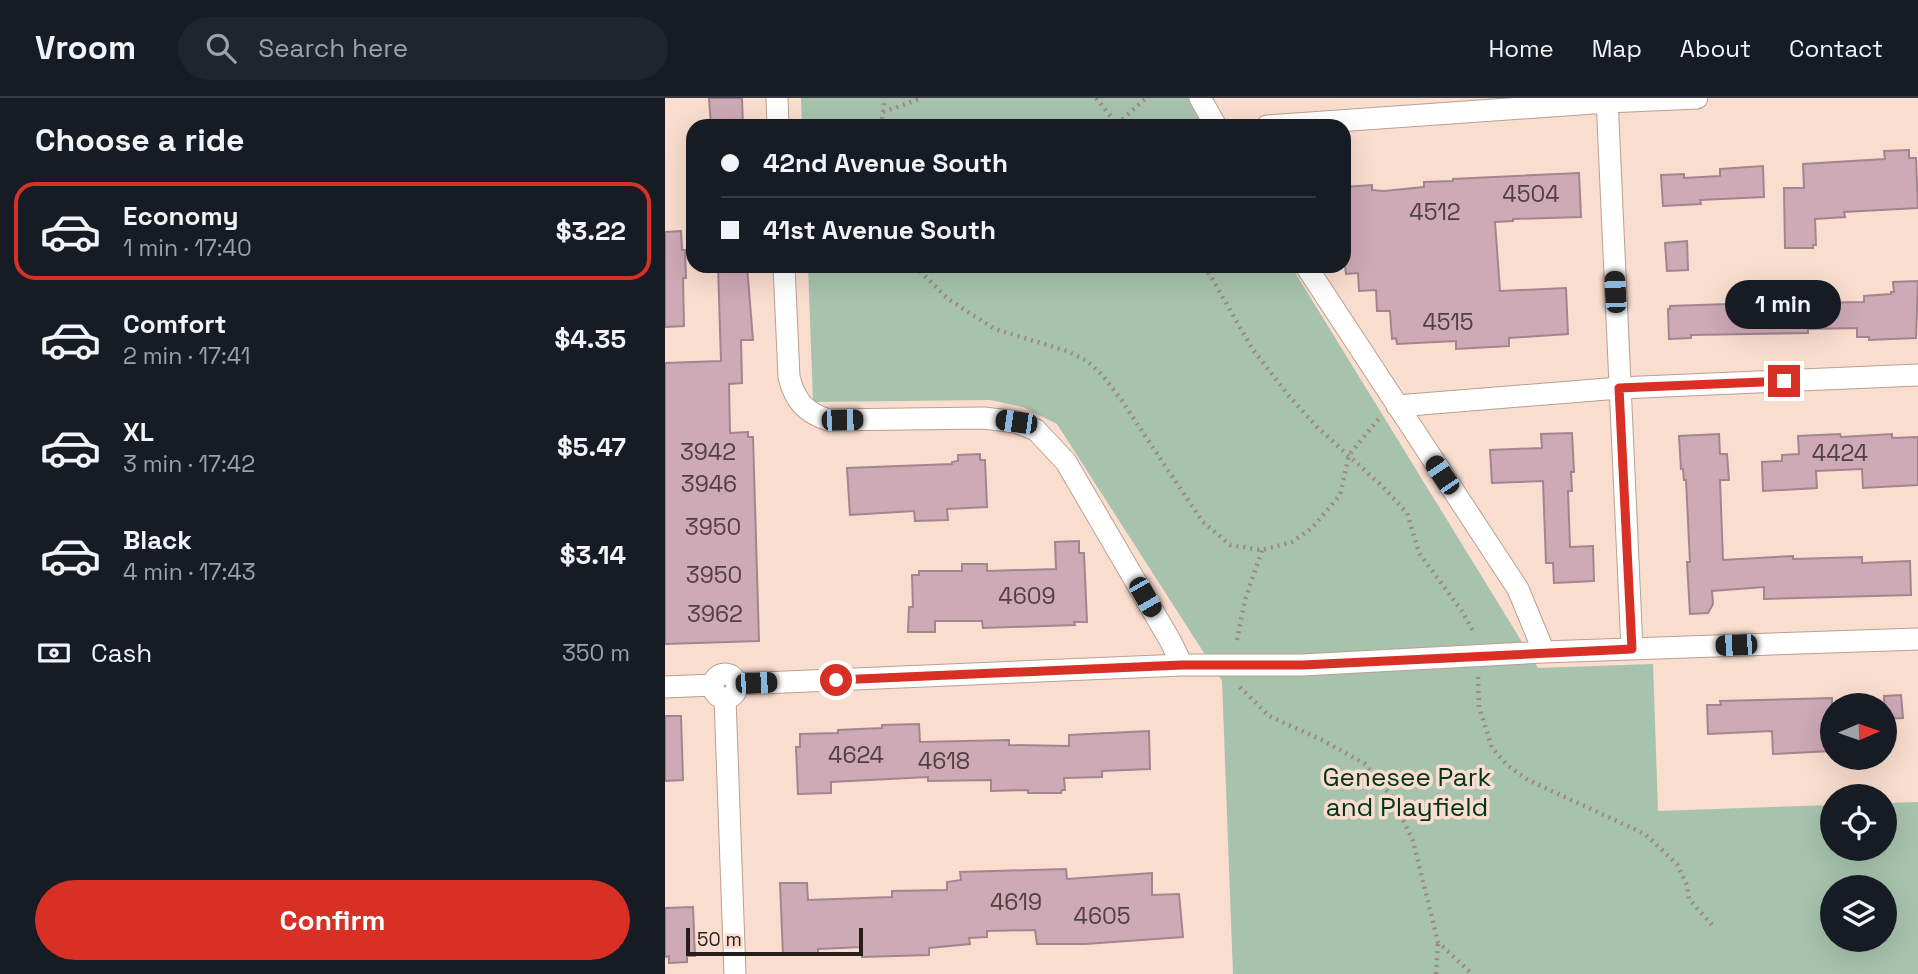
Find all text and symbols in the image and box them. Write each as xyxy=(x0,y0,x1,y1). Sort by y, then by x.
search box xyxy=(178,17,668,80)
text: Vroom xyxy=(35,27,136,69)
icon: search xyxy=(202,29,240,67)
text: Search here xyxy=(258,31,408,65)
text: Home xyxy=(1488,33,1554,64)
text: Map xyxy=(1592,33,1642,64)
text: About xyxy=(1680,33,1751,64)
text: Contact xyxy=(1789,33,1883,64)
text: Choose a ride xyxy=(35,120,245,160)
text: 42nd Avenue South xyxy=(763,146,1008,180)
house number: 4504 xyxy=(1502,179,1560,209)
house number: 4512 xyxy=(1409,197,1461,227)
text: Economy xyxy=(123,199,239,233)
icon: car xyxy=(39,200,102,263)
text: 41st Avenue South xyxy=(763,213,996,247)
text: $3.22 xyxy=(556,214,626,248)
text: 1 min · 17:40 xyxy=(123,233,252,263)
car xyxy=(1604,270,1627,314)
callout: 1 min xyxy=(1726,280,1842,328)
text: 1 min xyxy=(1755,289,1811,319)
text: Comfort xyxy=(123,307,226,341)
house number: 4515 xyxy=(1422,307,1474,337)
icon: car xyxy=(39,308,102,371)
text: $4.35 xyxy=(555,322,626,356)
text: 2 min · 17:41 xyxy=(123,341,250,371)
route end xyxy=(1768,365,1800,397)
car xyxy=(821,409,864,431)
car xyxy=(994,409,1039,435)
text: XL xyxy=(123,415,154,449)
icon: car xyxy=(39,416,102,479)
text: $5.47 xyxy=(557,430,626,464)
house number: 3942 xyxy=(680,437,736,467)
house number: 4424 xyxy=(1812,438,1868,468)
text: 3 min · 17:42 xyxy=(123,449,255,479)
car xyxy=(1422,452,1463,498)
house number: 3946 xyxy=(681,469,737,499)
house number: 3950 xyxy=(685,512,741,542)
text: Black xyxy=(123,523,192,557)
icon: car xyxy=(39,524,102,587)
text: $3.14 xyxy=(560,538,626,572)
text: 4 min · 17:43 xyxy=(123,557,256,587)
house number: 3950 xyxy=(686,560,742,590)
car xyxy=(1126,574,1165,620)
house number: 4609 xyxy=(998,581,1056,611)
house number: 3962 xyxy=(687,599,743,629)
icon: cash xyxy=(35,634,73,672)
car xyxy=(1715,634,1758,656)
text: Cash xyxy=(91,636,152,670)
text: 350 m xyxy=(562,638,630,668)
route start xyxy=(820,664,852,696)
car xyxy=(735,672,778,694)
north arrow xyxy=(1820,693,1897,770)
map controls xyxy=(1820,693,1897,952)
house number: 4624 xyxy=(828,740,884,770)
house number: 4618 xyxy=(918,746,970,776)
park label: Genesee Park and Playfield xyxy=(1322,760,1492,824)
button: locate xyxy=(1820,784,1897,861)
button: layers xyxy=(1820,875,1897,952)
button: Confirm xyxy=(35,880,630,960)
house number: 4619 xyxy=(990,887,1042,917)
house number: 4605 xyxy=(1074,901,1130,931)
scale bar xyxy=(686,925,863,957)
text: 50 m xyxy=(697,927,742,952)

